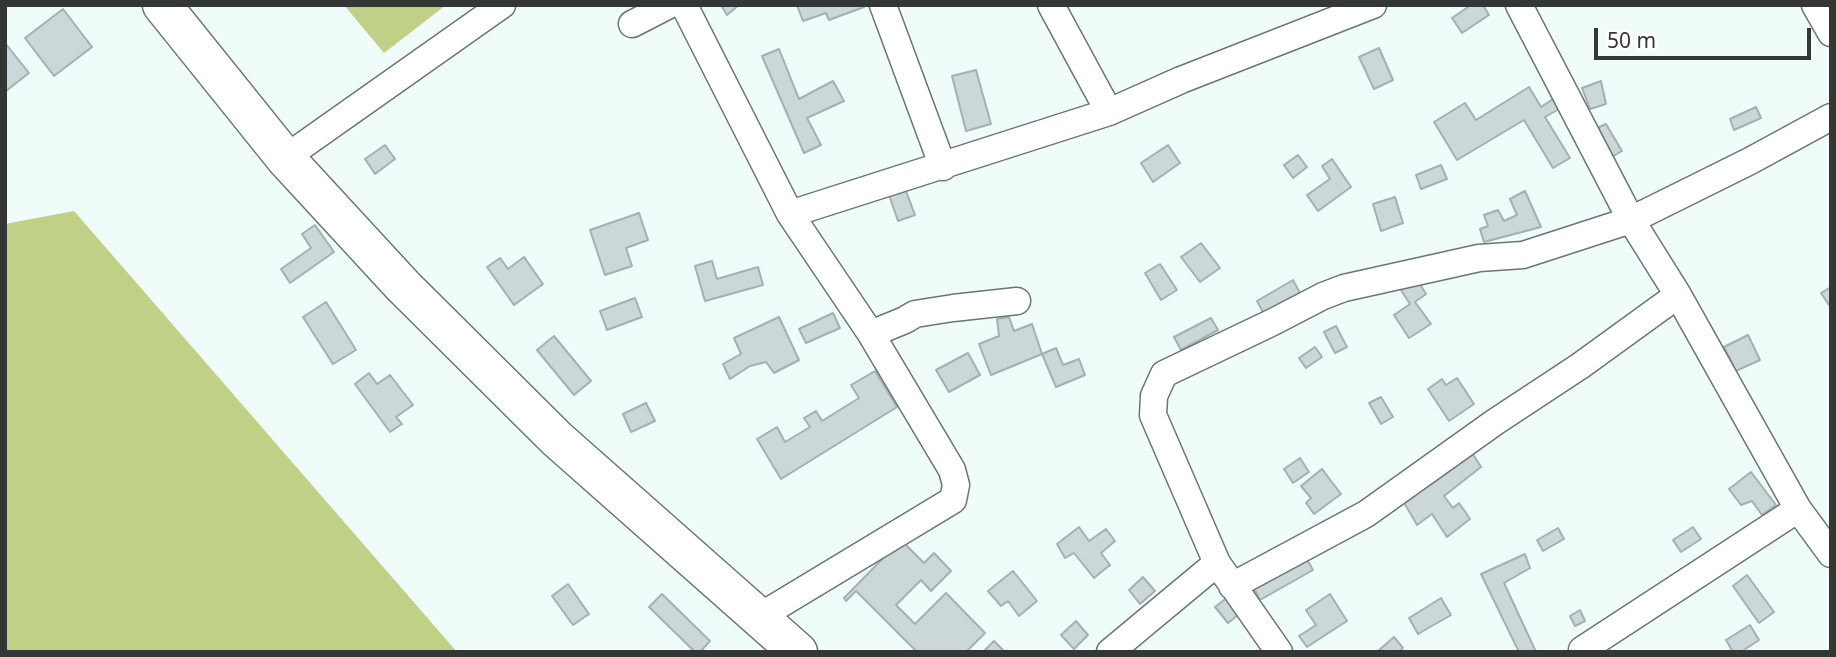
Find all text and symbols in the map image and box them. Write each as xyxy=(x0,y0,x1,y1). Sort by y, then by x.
scale bar xyxy=(1598,14,1815,58)
text: 50 m xyxy=(1607,26,1656,54)

